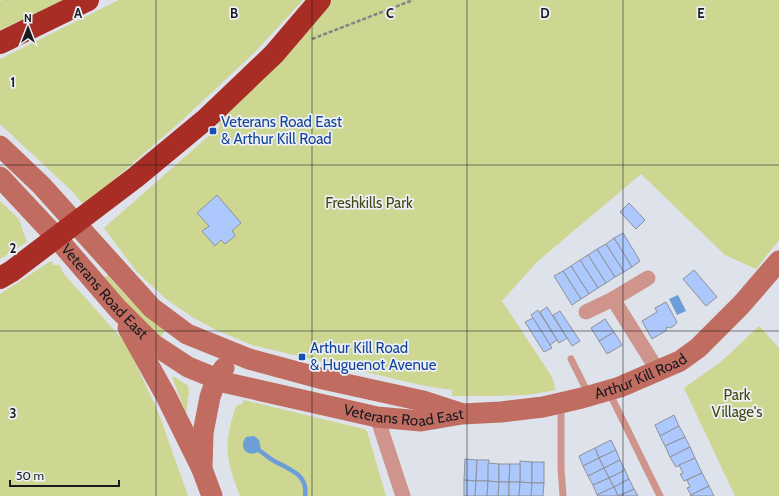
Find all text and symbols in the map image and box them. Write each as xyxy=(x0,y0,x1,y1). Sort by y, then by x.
text: A xyxy=(74,5,83,21)
text: B xyxy=(230,5,238,21)
text: C xyxy=(386,5,394,21)
text: D xyxy=(540,5,550,21)
text: E xyxy=(697,5,705,21)
north arrow xyxy=(8,8,48,48)
text: N xyxy=(24,11,32,25)
text: 1 xyxy=(11,74,15,90)
place label: Veterans Road East & Arthur Kill Road xyxy=(221,113,342,148)
marker: Veterans Road East & Arthur Kill Road xyxy=(208,126,218,136)
park label: Freshkills Park xyxy=(325,194,413,212)
text: 2 xyxy=(10,240,17,256)
street label: Veterans Road East xyxy=(57,240,152,343)
place label: Arthur Kill Road & Huguenot Avenue xyxy=(310,339,437,374)
street label: Arthur Kill Road xyxy=(592,350,691,403)
marker: Arthur Kill Road & Huguenot Avenue xyxy=(297,352,307,362)
park label: Park Village's xyxy=(712,386,762,421)
street label: Veterans Road East xyxy=(342,401,465,430)
text: 3 xyxy=(9,405,17,421)
scale bar xyxy=(10,462,119,488)
text: 50 m xyxy=(16,468,44,483)

